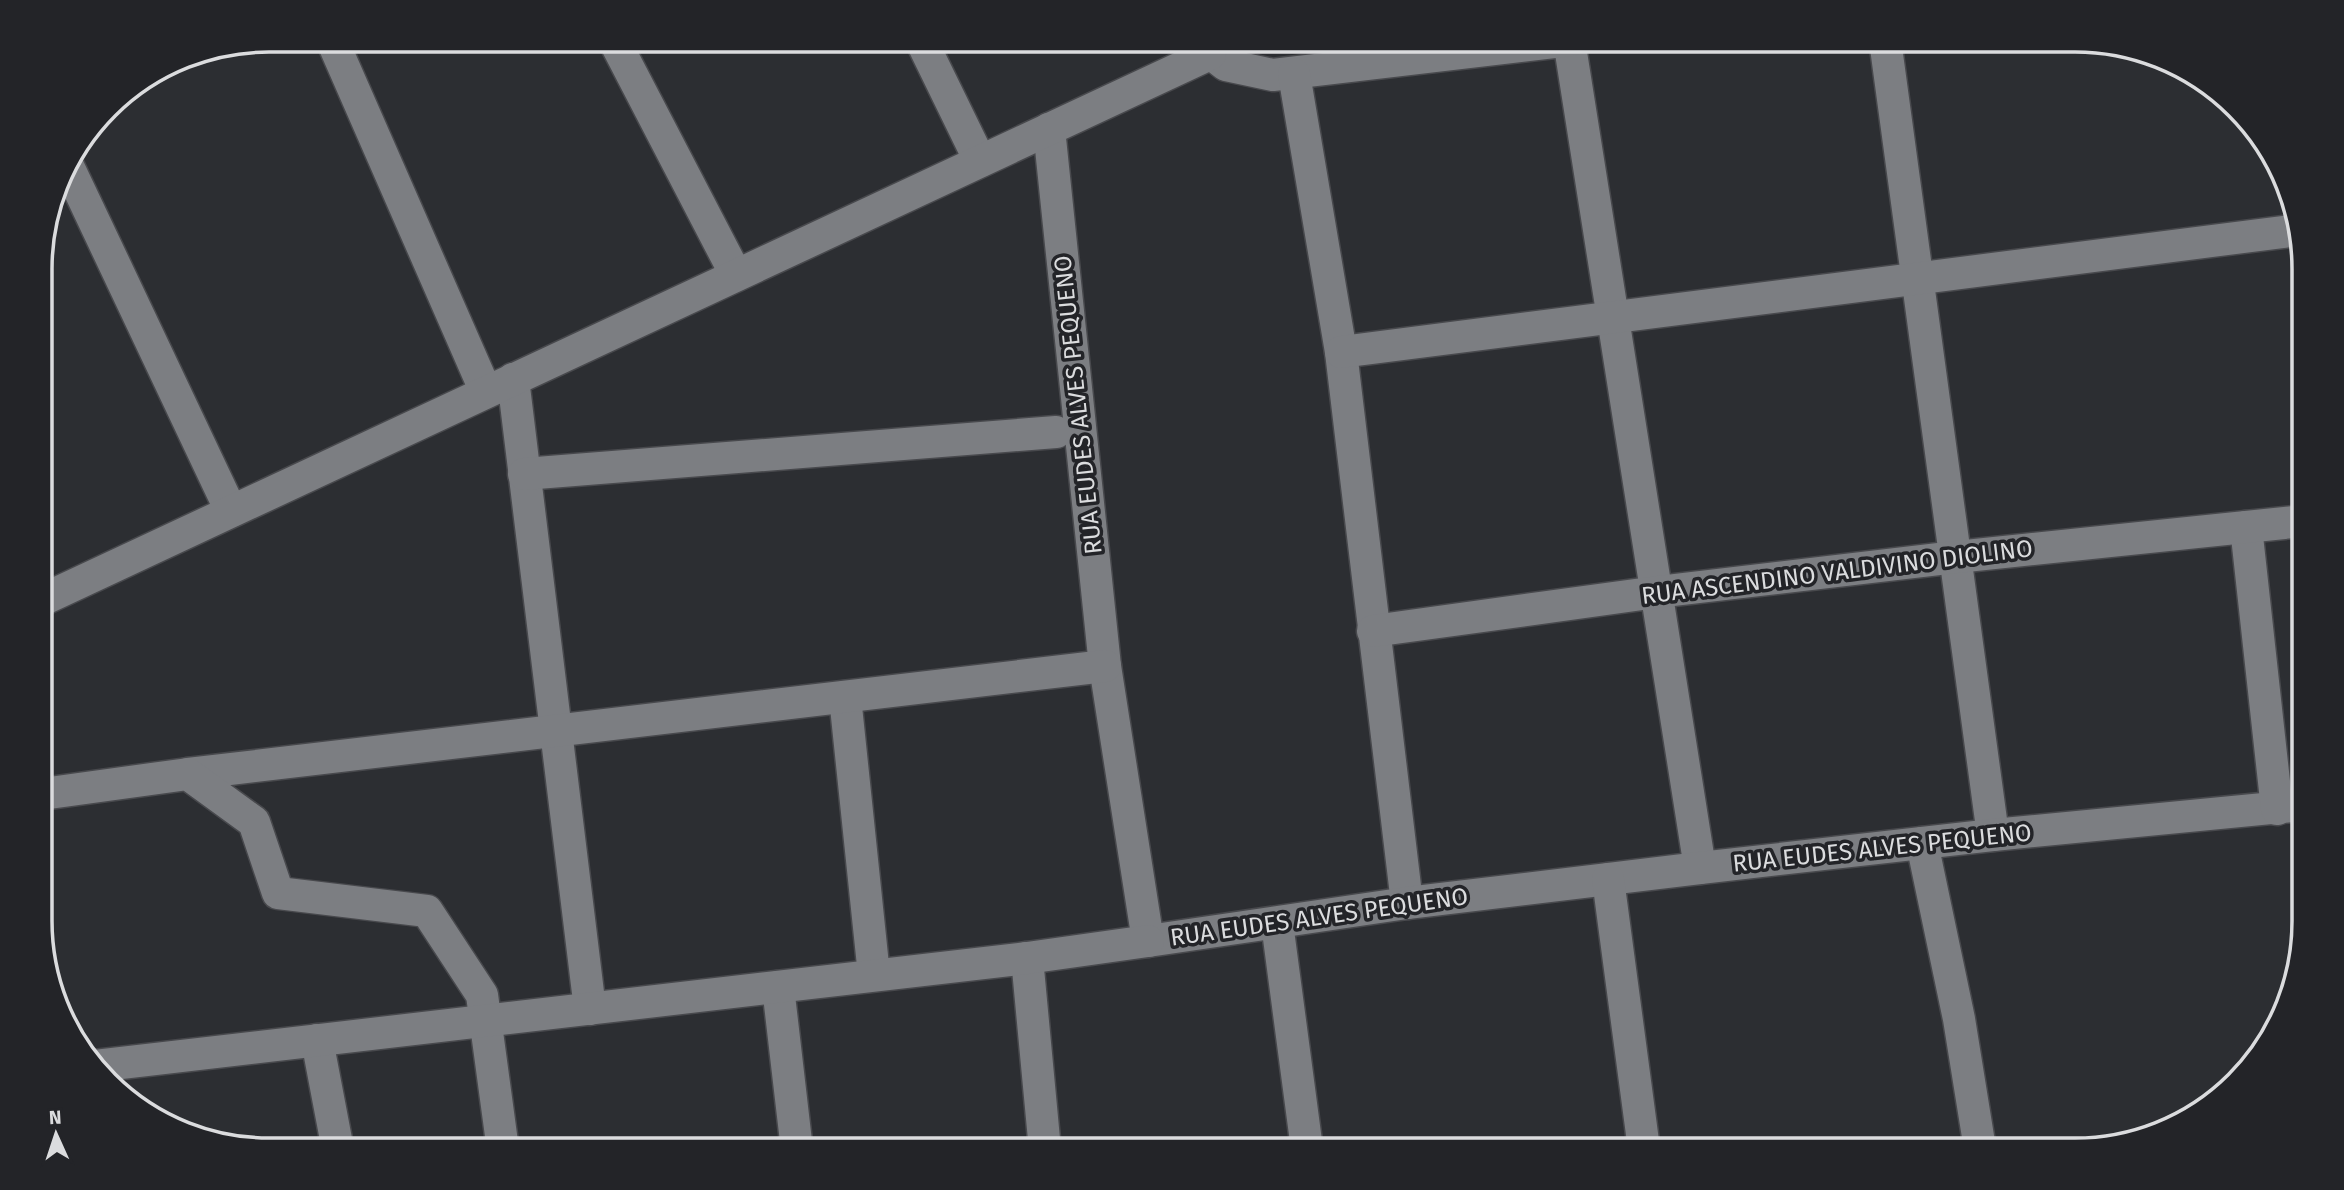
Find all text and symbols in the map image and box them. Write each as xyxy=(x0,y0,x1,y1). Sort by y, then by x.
street label: RUA EUDES ALVES PEQUENO xyxy=(1048,254,1108,556)
street label: RUA ASCENDINO VALDIVINO DIOLINO xyxy=(1640,534,2034,610)
street label: RUA EUDES ALVES PEQUENO xyxy=(1731,818,2033,878)
street label: RUA EUDES ALVES PEQUENO xyxy=(1168,882,1470,952)
north arrow xyxy=(21,1099,91,1169)
text: N xyxy=(48,1106,62,1129)

